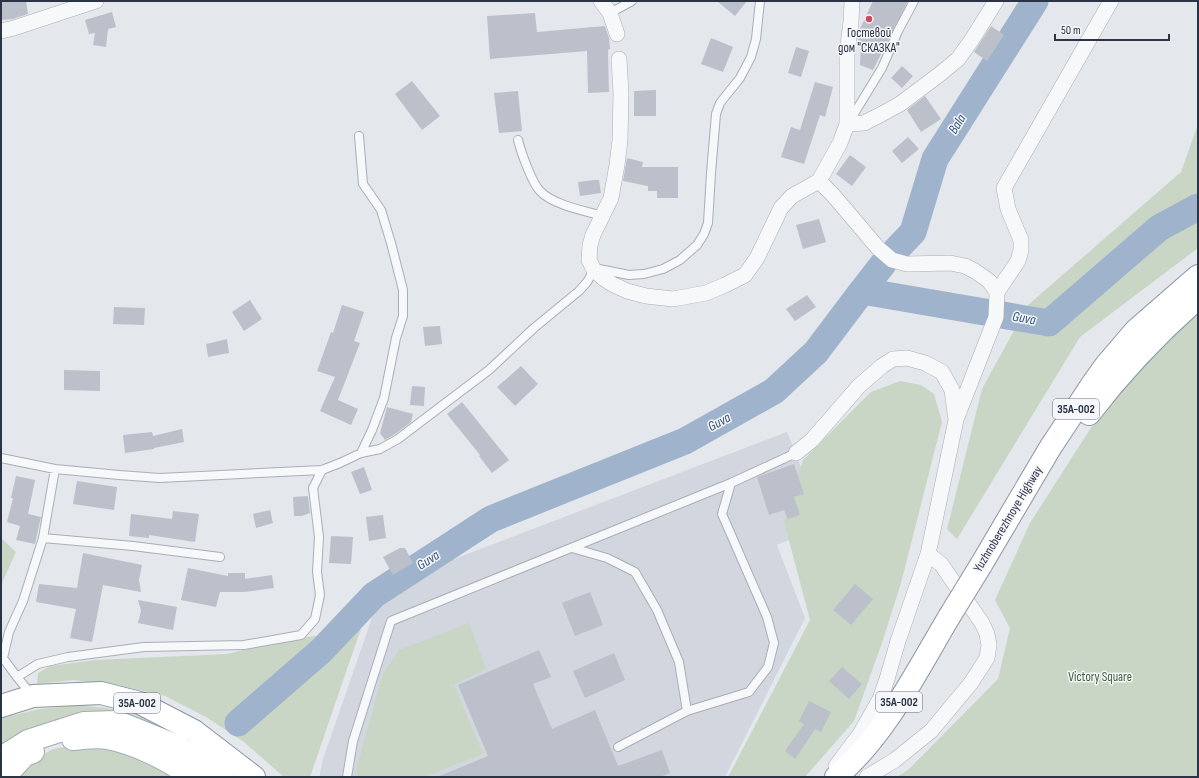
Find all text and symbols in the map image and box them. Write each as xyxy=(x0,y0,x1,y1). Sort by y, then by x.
marker: Гостевой дом "СКАЗКА" xyxy=(864,14,874,24)
scale bar xyxy=(1055,16,1169,42)
text: 50 m xyxy=(1061,23,1081,38)
place label: Гостевой дом "СКАЗКА" xyxy=(838,25,900,56)
water label: Bala xyxy=(944,111,970,137)
water label: Guva xyxy=(1011,308,1037,328)
road number: 35А-002 xyxy=(1053,399,1099,419)
water label: Guva xyxy=(705,409,734,435)
street label: Yuzhnoberezhnoye Highway xyxy=(970,463,1046,575)
water label: Guva xyxy=(414,546,443,574)
park label: Victory Square xyxy=(1068,669,1132,685)
road number: 35А-002 xyxy=(876,692,922,712)
road number: 35А-002 xyxy=(114,693,160,713)

